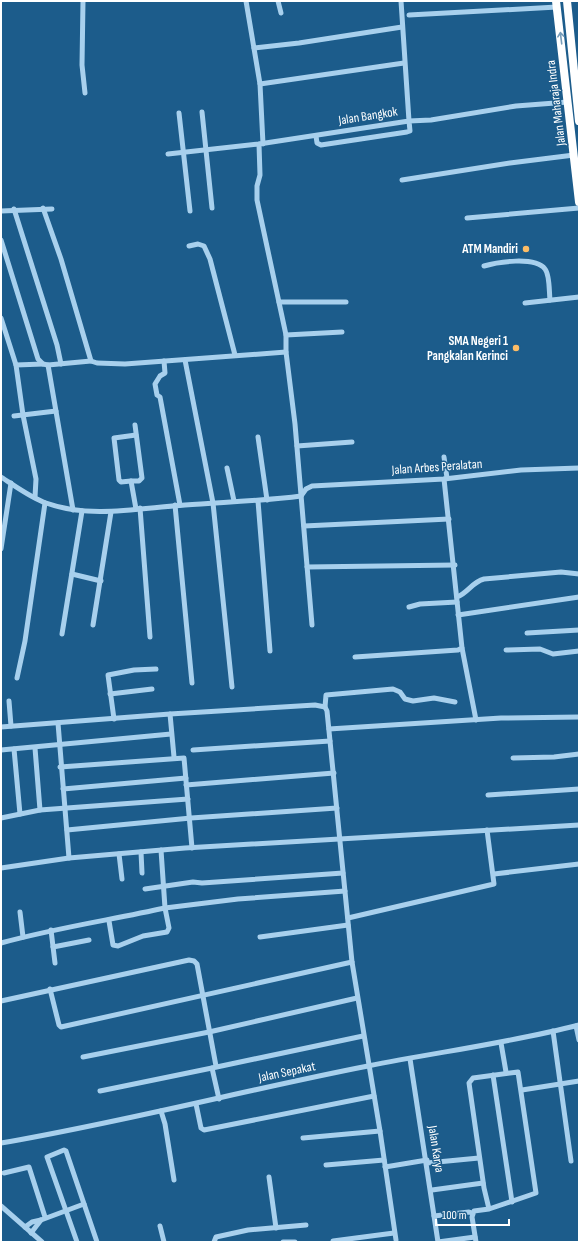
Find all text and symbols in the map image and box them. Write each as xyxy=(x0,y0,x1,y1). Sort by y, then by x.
one-way arrow xyxy=(557,32,564,45)
street label: Jalan Maharaja Indra xyxy=(543,59,569,148)
street label: Jalan Bangkok xyxy=(336,103,399,129)
place label: ATM Mandiri xyxy=(461,241,518,257)
marker: ATM Mandiri xyxy=(521,244,531,254)
place label: SMA Negeri 1 Pangkalan Kerinci xyxy=(427,333,508,364)
marker: SMA Negeri 1 Pangkalan Kerinci xyxy=(511,343,521,353)
street label: Jalan Arbes Peralatan xyxy=(390,456,483,478)
street label: Jalan Sepakat xyxy=(256,1058,317,1086)
street label: Jalan Karya xyxy=(424,1123,448,1174)
scale bar xyxy=(436,1201,509,1227)
text: 100 m xyxy=(442,1208,467,1223)

